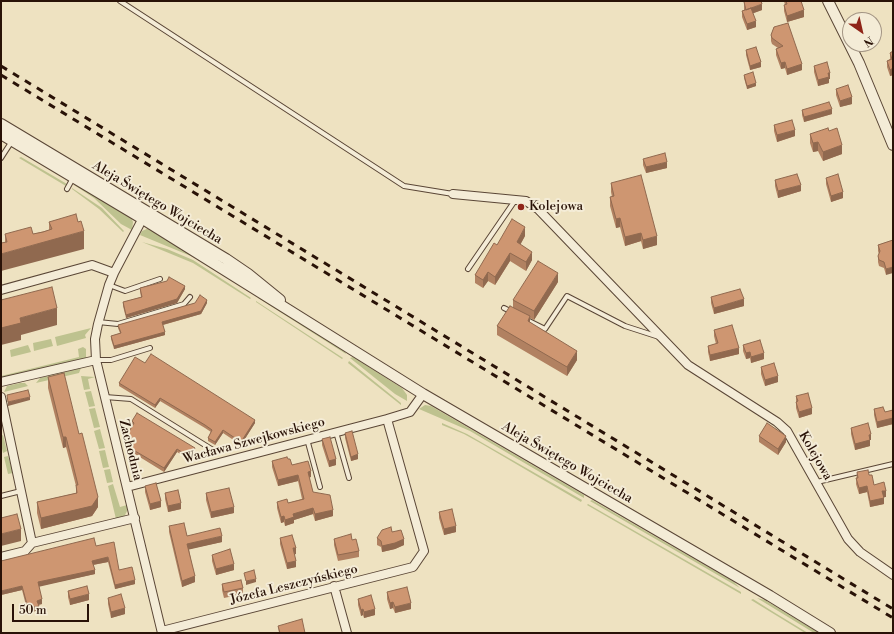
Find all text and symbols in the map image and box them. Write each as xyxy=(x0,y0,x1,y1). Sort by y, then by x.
north arrow xyxy=(842,12,882,52)
text: N xyxy=(861,33,876,49)
street label: Aleja Świętego Wojciecha xyxy=(89,158,225,248)
place label: Kolejowa xyxy=(529,199,583,215)
marker: Kolejowa xyxy=(516,202,526,212)
street label: Wacława Szwejkowskiego xyxy=(181,415,327,467)
street label: Zachodnia xyxy=(115,418,145,482)
street label: Aleja Świętego Wojciecha xyxy=(499,419,635,507)
street label: Kolejowa xyxy=(795,429,835,483)
street label: Józefa Leszczyńskiego xyxy=(229,562,359,608)
scale bar xyxy=(14,596,91,622)
text: 50 m xyxy=(19,603,47,618)

